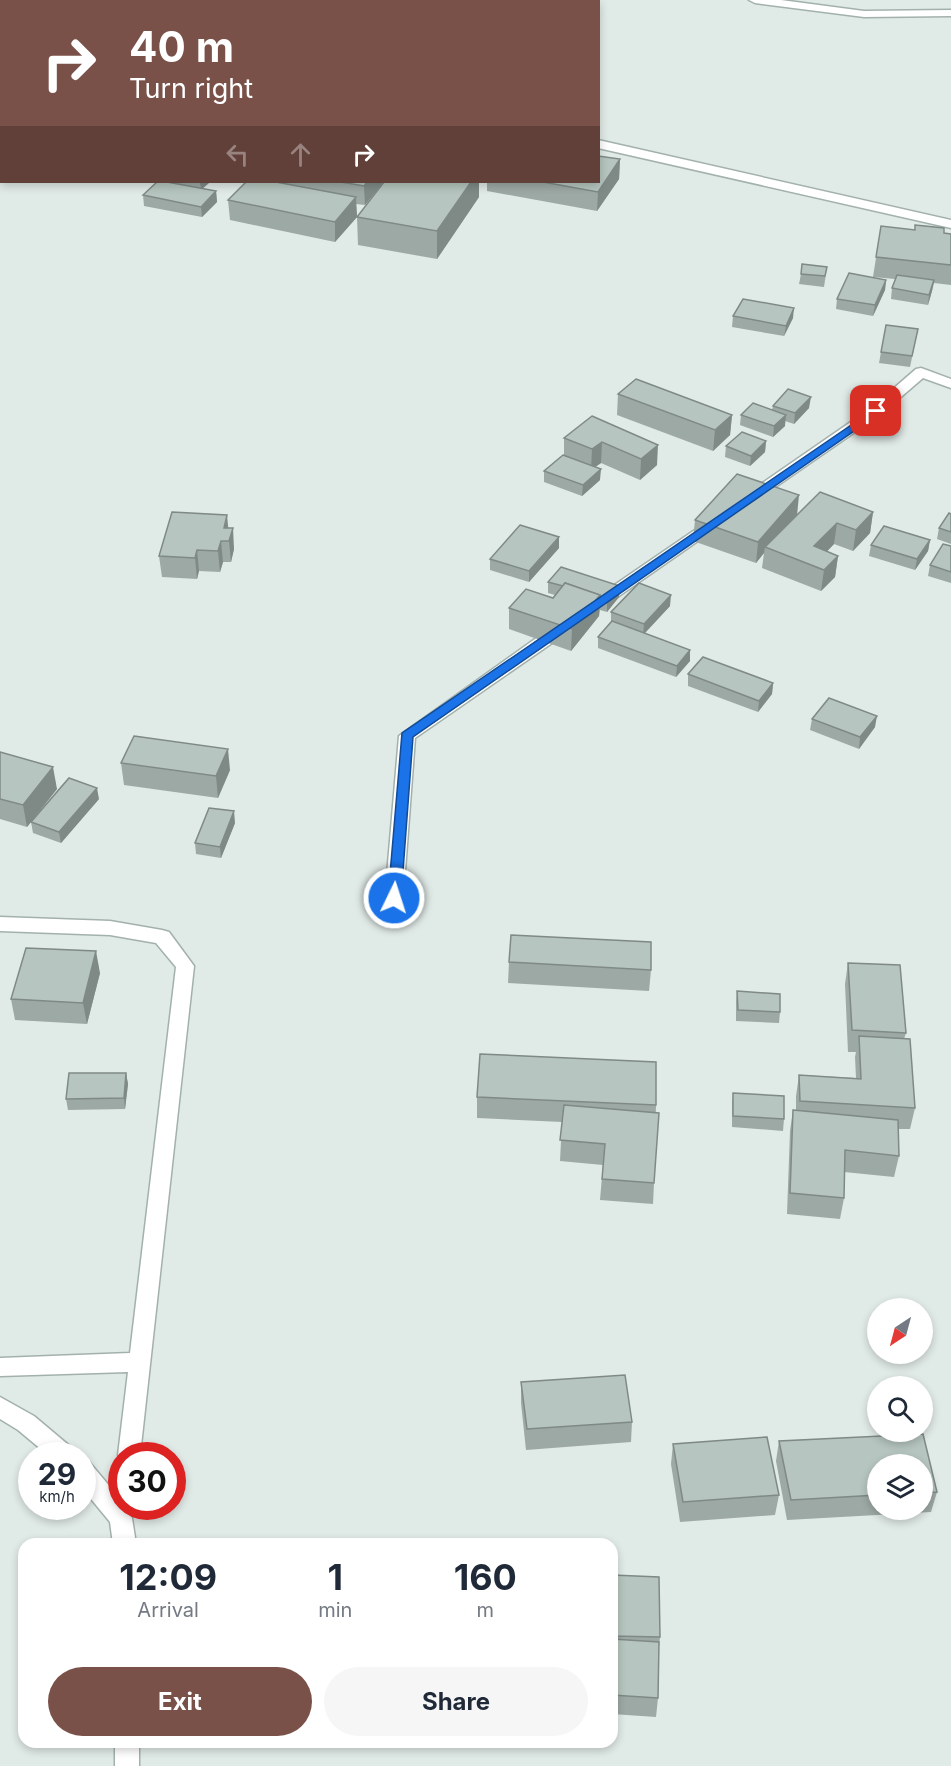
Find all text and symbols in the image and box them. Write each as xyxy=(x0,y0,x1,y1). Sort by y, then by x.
text: 40 m xyxy=(129,21,234,72)
icon: right xyxy=(30,24,108,102)
text: Turn right xyxy=(129,72,253,105)
icon: left xyxy=(221,138,254,171)
icon: ahead xyxy=(284,138,317,171)
icon: right xyxy=(347,138,380,171)
pin xyxy=(850,385,901,436)
icon: arrive xyxy=(859,394,892,427)
position arrow xyxy=(362,866,426,930)
north arrow xyxy=(867,1298,933,1364)
map controls xyxy=(867,1298,933,1520)
button: search xyxy=(867,1376,933,1442)
speed limit sign: 30 xyxy=(108,1442,186,1520)
button: layers xyxy=(867,1454,933,1520)
text: 29 xyxy=(38,1456,76,1492)
text: km/h xyxy=(39,1487,75,1506)
text: 12:09 xyxy=(119,1555,217,1599)
text: 1 xyxy=(328,1555,343,1599)
text: 160 xyxy=(454,1555,517,1599)
text: Arrival xyxy=(137,1598,199,1622)
text: min xyxy=(318,1598,352,1622)
text: m xyxy=(476,1598,494,1622)
button: Exit xyxy=(48,1667,312,1736)
button: Share xyxy=(324,1667,588,1736)

